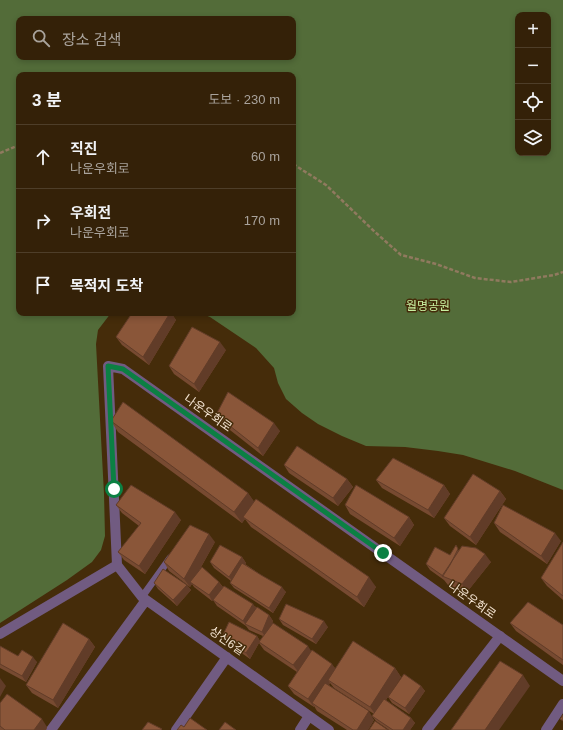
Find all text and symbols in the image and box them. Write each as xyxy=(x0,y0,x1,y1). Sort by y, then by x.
map controls xyxy=(515,12,551,156)
button: + xyxy=(515,12,551,48)
search box xyxy=(16,16,296,60)
icon: search xyxy=(30,27,52,49)
text: 장소 검색 xyxy=(62,31,121,48)
button: − xyxy=(515,48,551,84)
button: locate xyxy=(515,84,551,120)
text: 3 분 xyxy=(32,91,62,110)
text: 도보 · 230 m xyxy=(208,92,280,107)
button: layers xyxy=(515,120,551,156)
text: 직진 xyxy=(70,140,98,157)
icon: ahead xyxy=(32,146,54,168)
text: 60 m xyxy=(251,149,280,164)
text: 나운우회로 xyxy=(70,161,130,176)
text: 우회전 xyxy=(70,204,111,221)
icon: right xyxy=(32,210,54,232)
text: 170 m xyxy=(244,213,280,228)
text: 나운우회로 xyxy=(70,225,130,240)
icon: arrive xyxy=(32,274,54,296)
text: 목적지 도착 xyxy=(70,277,143,294)
park label: 월명공원 xyxy=(406,299,450,313)
street label: 나운우회로 xyxy=(181,391,235,435)
route start xyxy=(105,480,123,498)
route end xyxy=(374,544,392,562)
street label: 나운우회로 xyxy=(445,578,499,622)
street label: 상신6길 xyxy=(207,624,247,658)

